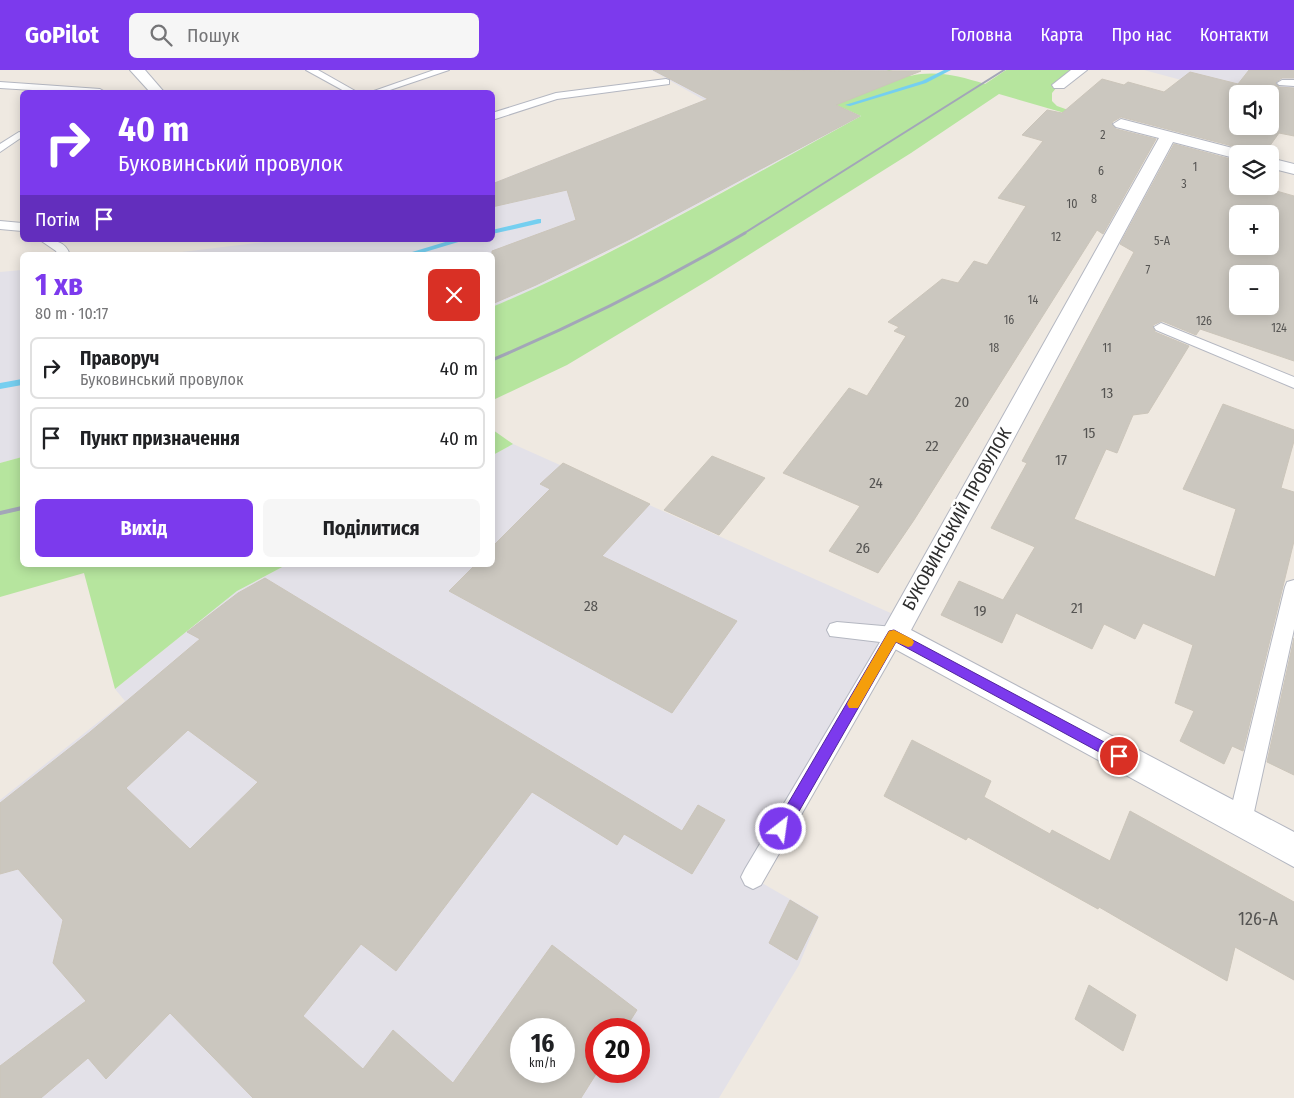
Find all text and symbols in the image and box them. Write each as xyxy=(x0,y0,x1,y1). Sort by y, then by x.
search box xyxy=(129,13,479,58)
text: GoPilot xyxy=(25,21,99,49)
icon: search xyxy=(147,21,175,49)
text: Пошук xyxy=(187,24,239,47)
text: Головна xyxy=(950,24,1012,46)
text: Карта xyxy=(1040,24,1083,46)
text: Про нас xyxy=(1111,24,1172,46)
text: Контакти xyxy=(1200,24,1269,46)
map controls xyxy=(1229,85,1279,315)
button: sound xyxy=(1229,85,1279,135)
text: 40 m xyxy=(118,108,189,150)
icon: right xyxy=(35,110,100,175)
house number: 2 xyxy=(1100,128,1106,142)
button: layers xyxy=(1229,145,1279,195)
text: Буковинський провулок xyxy=(118,150,343,177)
house number: 1 xyxy=(1193,160,1197,174)
house number: 6 xyxy=(1098,164,1104,178)
house number: 3 xyxy=(1181,177,1187,191)
house number: 8 xyxy=(1091,192,1097,206)
house number: 10 xyxy=(1067,197,1077,211)
icon: arrive xyxy=(90,205,118,233)
button: + xyxy=(1229,205,1279,255)
text: Потім xyxy=(35,208,80,231)
house number: 12 xyxy=(1051,230,1061,244)
house number: 5-А xyxy=(1154,234,1171,248)
house number: 7 xyxy=(1146,263,1151,277)
button: − xyxy=(1229,265,1279,315)
text: 1 хв xyxy=(35,267,83,303)
button: close xyxy=(428,269,480,321)
house number: 14 xyxy=(1028,293,1038,307)
text: 80 m · 10:17 xyxy=(35,304,108,323)
house number: 16 xyxy=(1004,313,1014,327)
house number: 126 xyxy=(1196,314,1212,328)
house number: 124 xyxy=(1271,321,1287,335)
house number: 18 xyxy=(989,341,999,355)
house number: 11 xyxy=(1102,341,1112,355)
text: Праворуч xyxy=(80,347,159,370)
icon: right xyxy=(37,354,65,382)
text: 40 m xyxy=(440,357,478,380)
text: Буковинський провулок xyxy=(80,370,243,389)
house number: 13 xyxy=(1101,384,1114,402)
house number: 20 xyxy=(955,393,969,411)
icon: arrive xyxy=(37,424,65,452)
street label: БУКОВИНСЬКИЙ ПРОВУЛОК xyxy=(898,424,1017,614)
house number: 15 xyxy=(1083,424,1095,442)
text: Пункт призначення xyxy=(80,427,240,450)
text: 40 m xyxy=(440,427,478,450)
house number: 22 xyxy=(925,437,939,455)
house number: 17 xyxy=(1055,451,1067,469)
house number: 24 xyxy=(869,474,883,492)
button: Вихід xyxy=(35,499,253,557)
button: Поділитися xyxy=(263,499,480,557)
house number: 26 xyxy=(856,539,870,557)
house number: 28 xyxy=(584,597,598,615)
house number: 21 xyxy=(1071,599,1083,617)
house number: 19 xyxy=(973,602,987,620)
pin xyxy=(1098,735,1140,777)
icon: arrive xyxy=(1105,742,1133,770)
position arrow xyxy=(754,802,806,854)
house number: 126-А xyxy=(1238,908,1278,930)
speed limit sign: 20 xyxy=(585,1018,650,1083)
text: 16 xyxy=(531,1029,554,1059)
text: km/h xyxy=(529,1056,556,1070)

